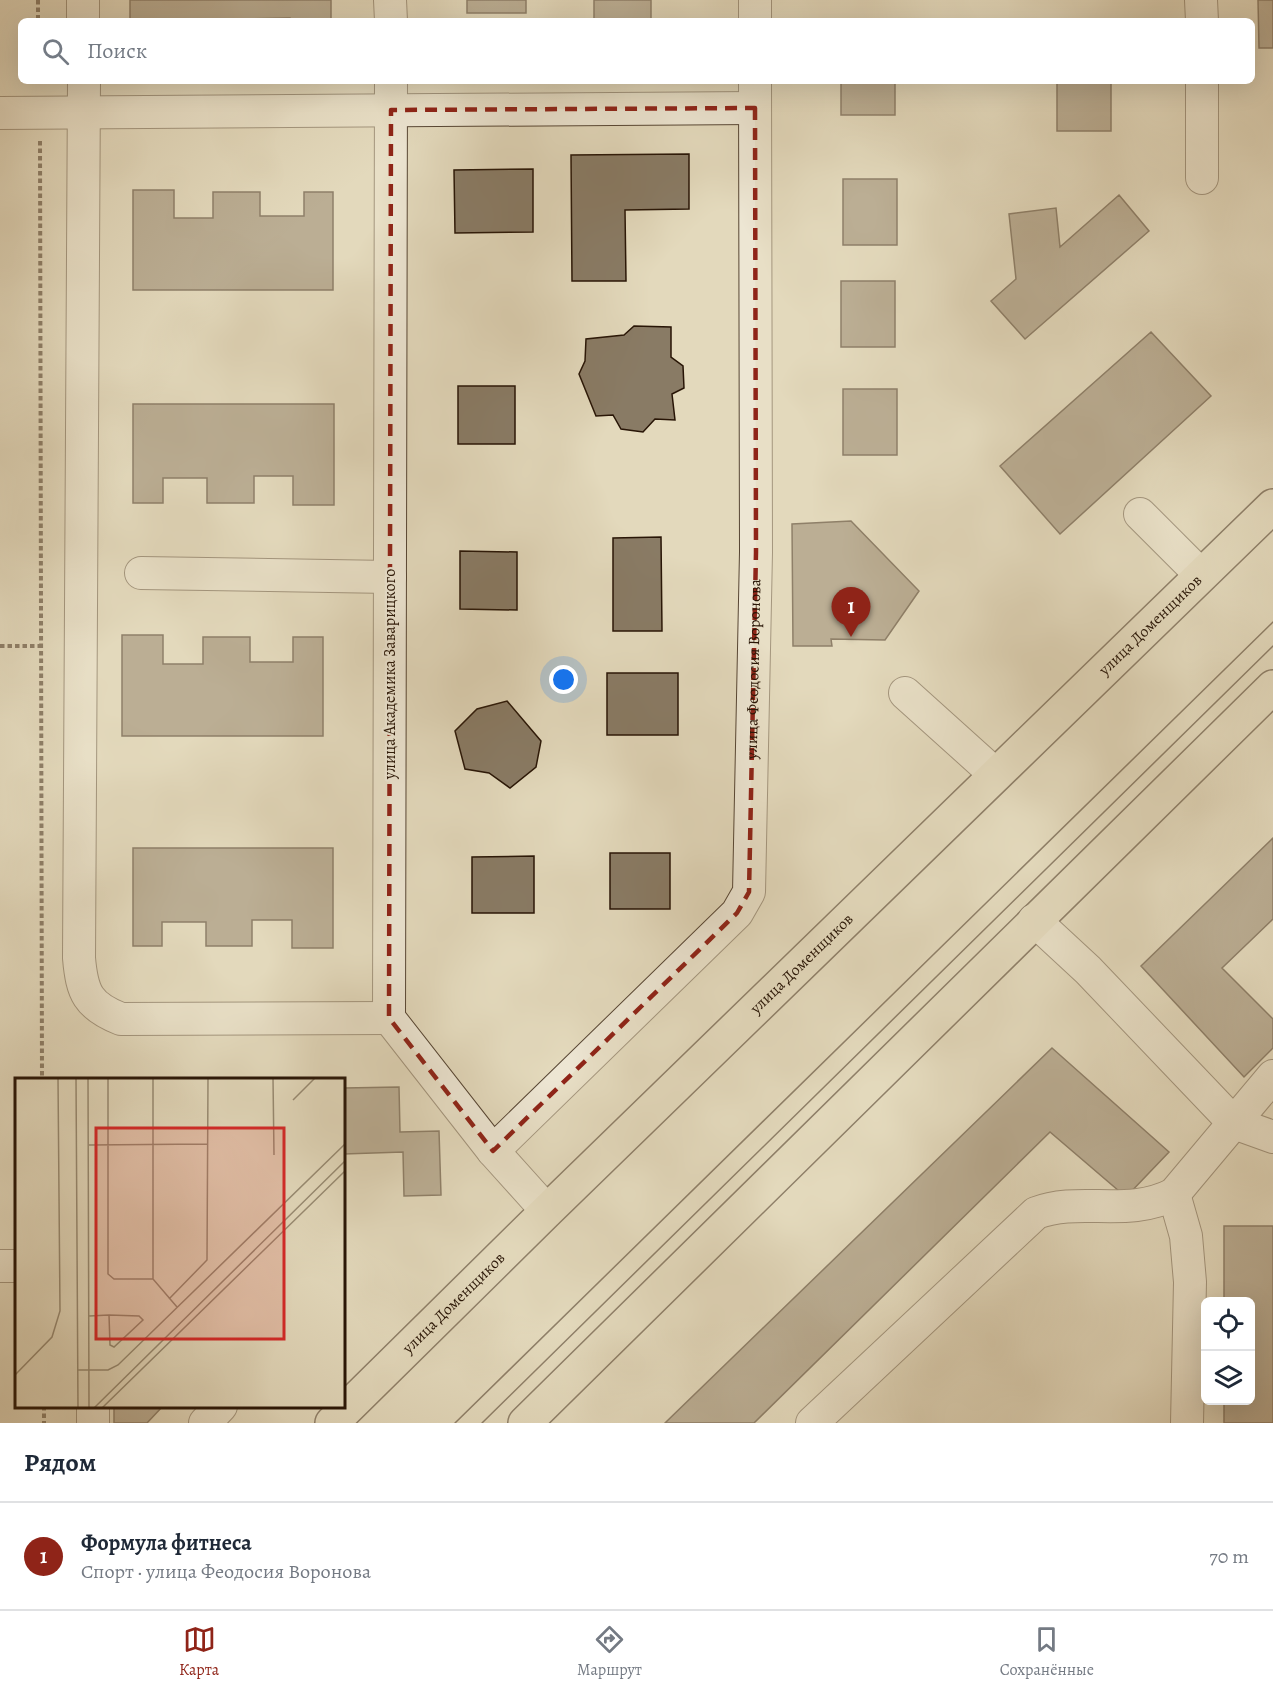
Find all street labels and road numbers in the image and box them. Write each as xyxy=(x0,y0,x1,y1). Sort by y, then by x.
street label: улица Академика Заварицкого xyxy=(379,569,401,780)
street label: улица Доменщиков xyxy=(1093,570,1207,681)
street label: улица Феодосия Воронова xyxy=(741,578,766,760)
street label: улица Доменщиков xyxy=(745,908,858,1020)
street label: улица Доменщиков xyxy=(397,1247,510,1359)

